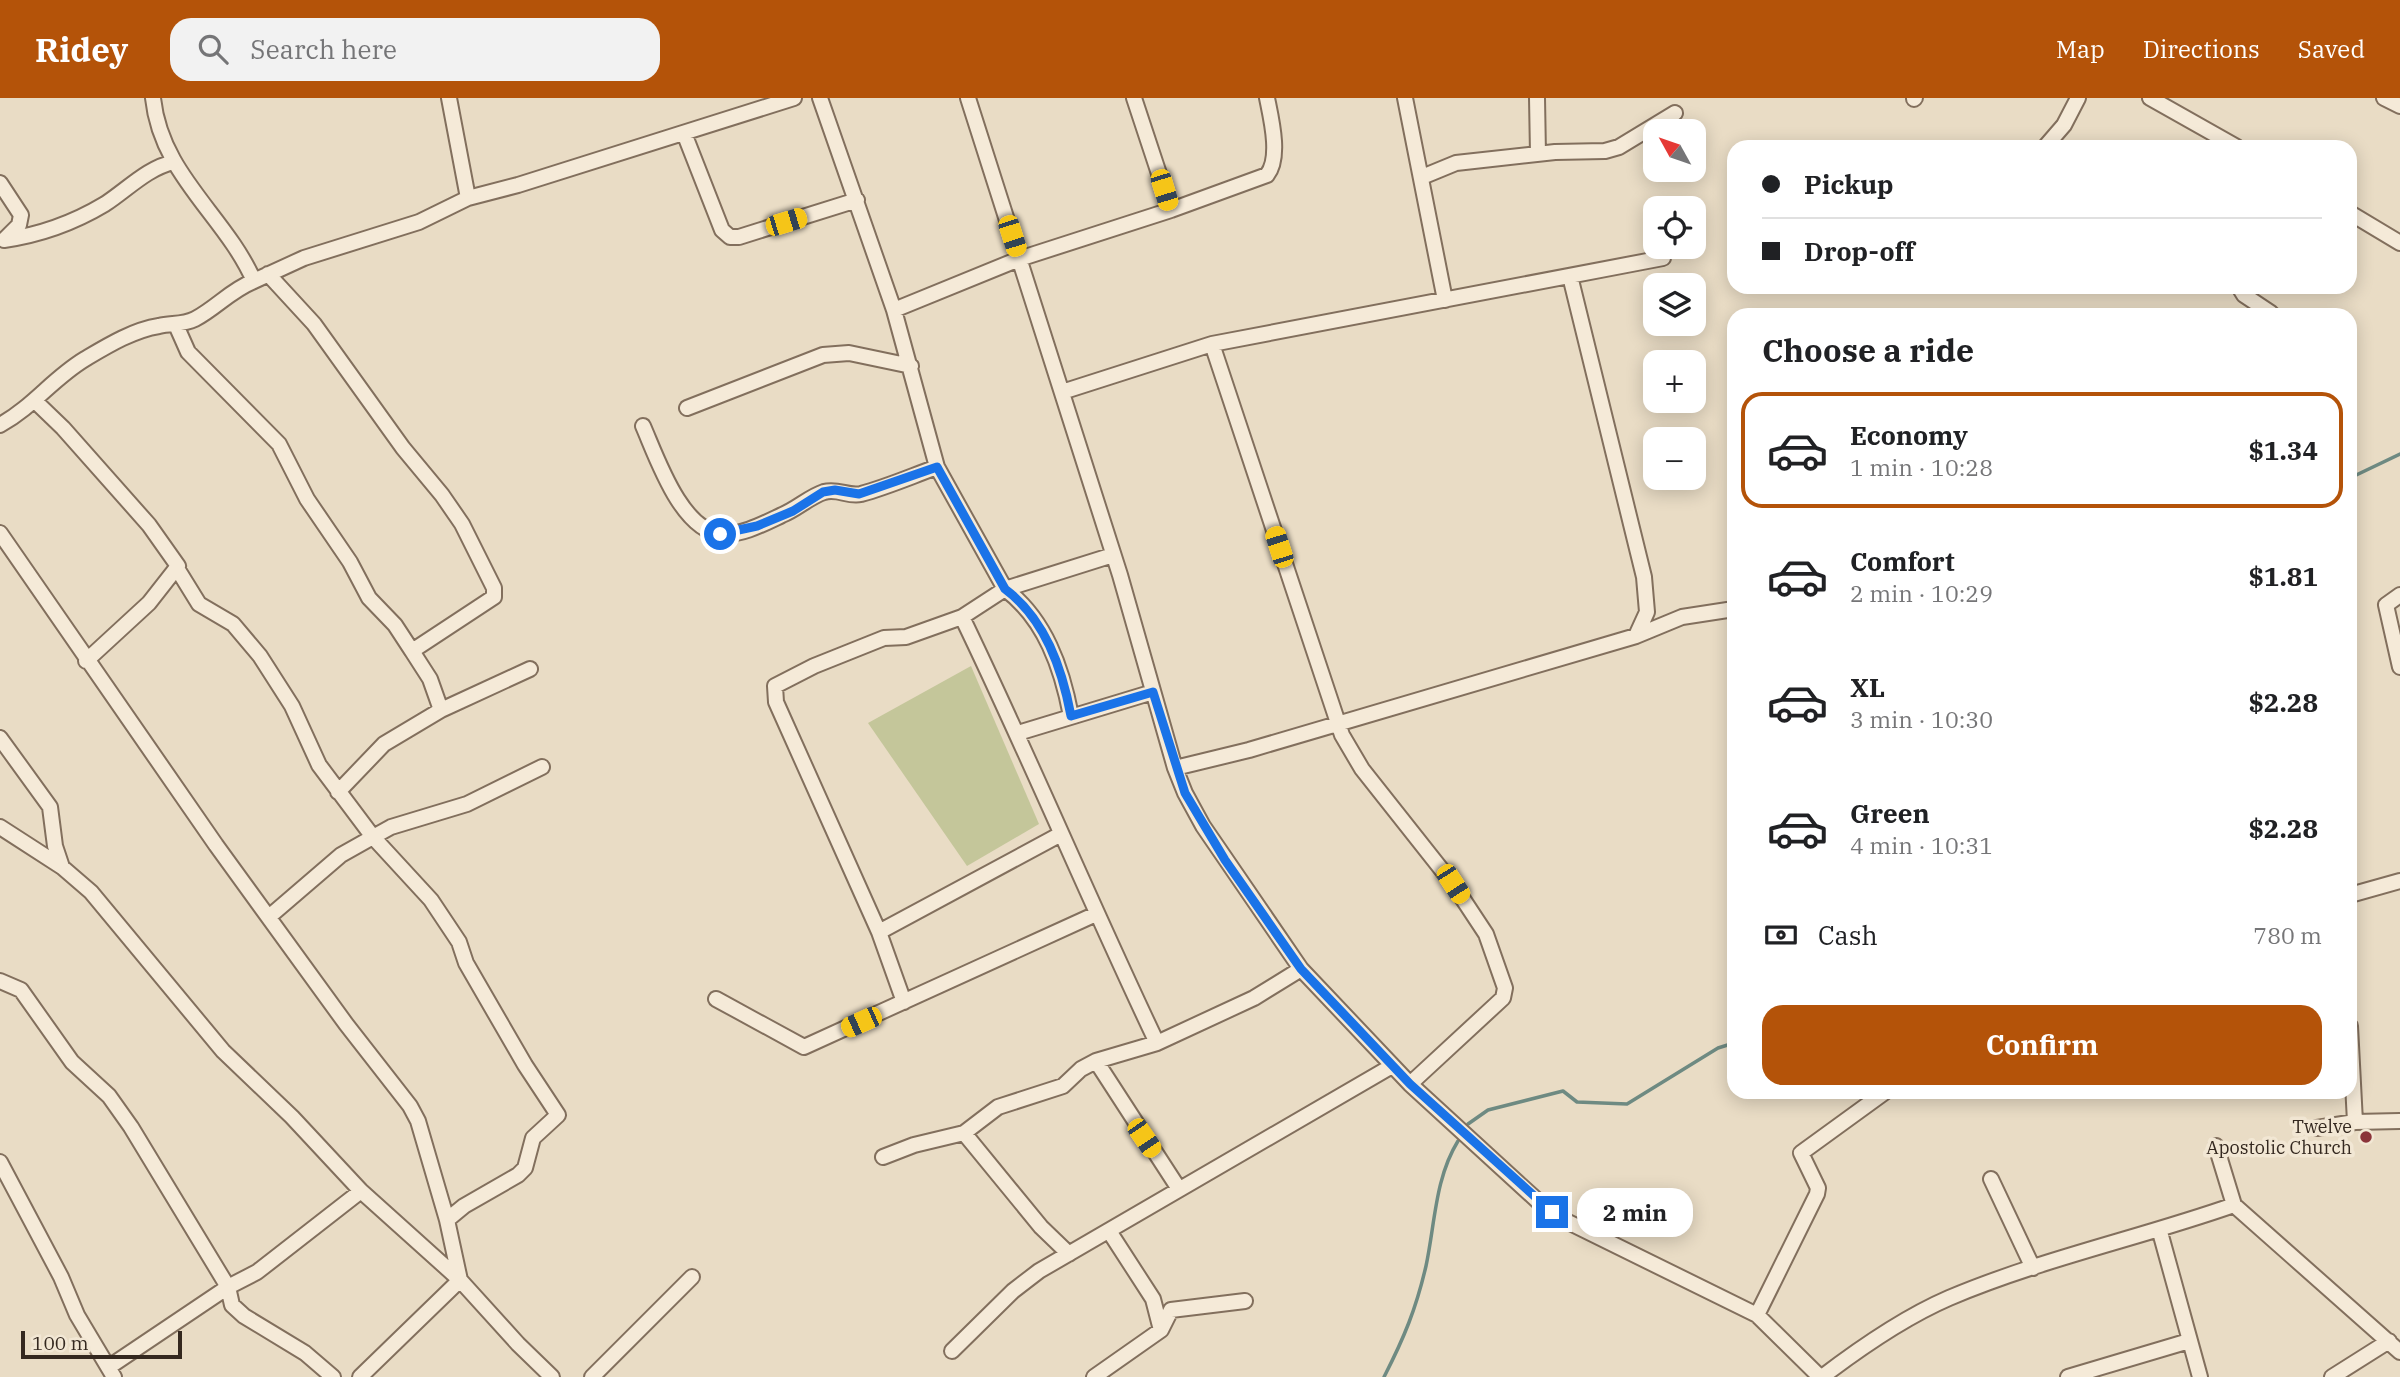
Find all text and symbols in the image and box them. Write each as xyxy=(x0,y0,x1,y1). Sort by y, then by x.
search box xyxy=(170,18,660,81)
text: Ridey xyxy=(35,28,128,71)
icon: search xyxy=(194,30,232,68)
text: Search here xyxy=(250,32,397,66)
text: Map xyxy=(2056,33,2105,65)
text: Directions xyxy=(2143,33,2260,65)
text: Saved xyxy=(2298,33,2365,65)
north arrow xyxy=(1643,119,1706,182)
map controls xyxy=(1643,119,1706,490)
car xyxy=(1148,167,1181,213)
text: Pickup xyxy=(1804,167,1894,201)
button: locate xyxy=(1643,196,1706,259)
car xyxy=(763,206,810,238)
car xyxy=(996,213,1029,259)
text: Drop-off xyxy=(1804,234,1915,268)
button: layers xyxy=(1643,273,1706,336)
text: Choose a ride xyxy=(1762,329,1974,371)
button: + xyxy=(1643,350,1706,413)
text: Economy xyxy=(1850,418,1968,452)
icon: car xyxy=(1766,419,1829,482)
button: − xyxy=(1643,427,1706,490)
text: $1.34 xyxy=(2248,433,2318,467)
text: 1 min · 10:28 xyxy=(1850,452,1993,482)
route start xyxy=(704,518,736,550)
car xyxy=(1263,524,1296,570)
text: Comfort xyxy=(1850,544,1955,578)
icon: car xyxy=(1766,545,1829,608)
text: $1.81 xyxy=(2248,559,2318,593)
text: 2 min · 10:29 xyxy=(1850,578,1993,608)
text: XL xyxy=(1850,670,1885,704)
icon: car xyxy=(1766,671,1829,734)
text: $2.28 xyxy=(2248,685,2318,719)
text: 3 min · 10:30 xyxy=(1850,704,1993,734)
text: Green xyxy=(1850,796,1930,830)
icon: car xyxy=(1766,797,1829,860)
text: $2.28 xyxy=(2248,811,2318,845)
text: 4 min · 10:31 xyxy=(1850,830,1993,860)
car xyxy=(1433,861,1474,907)
icon: cash xyxy=(1762,916,1800,954)
text: Cash xyxy=(1818,918,1878,952)
text: 780 m xyxy=(2253,920,2322,950)
car xyxy=(838,1004,885,1040)
button: Confirm xyxy=(1762,1005,2322,1085)
car xyxy=(1124,1115,1165,1161)
place label: Twelve Apostolic Church xyxy=(2206,1115,2352,1159)
marker: Twelve Apostolic Church xyxy=(2358,1129,2374,1145)
callout: 2 min xyxy=(1576,1188,1692,1236)
route end xyxy=(1536,1196,1568,1228)
text: 2 min xyxy=(1603,1197,1667,1227)
scale bar xyxy=(21,1328,182,1360)
text: 100 m xyxy=(32,1331,89,1355)

